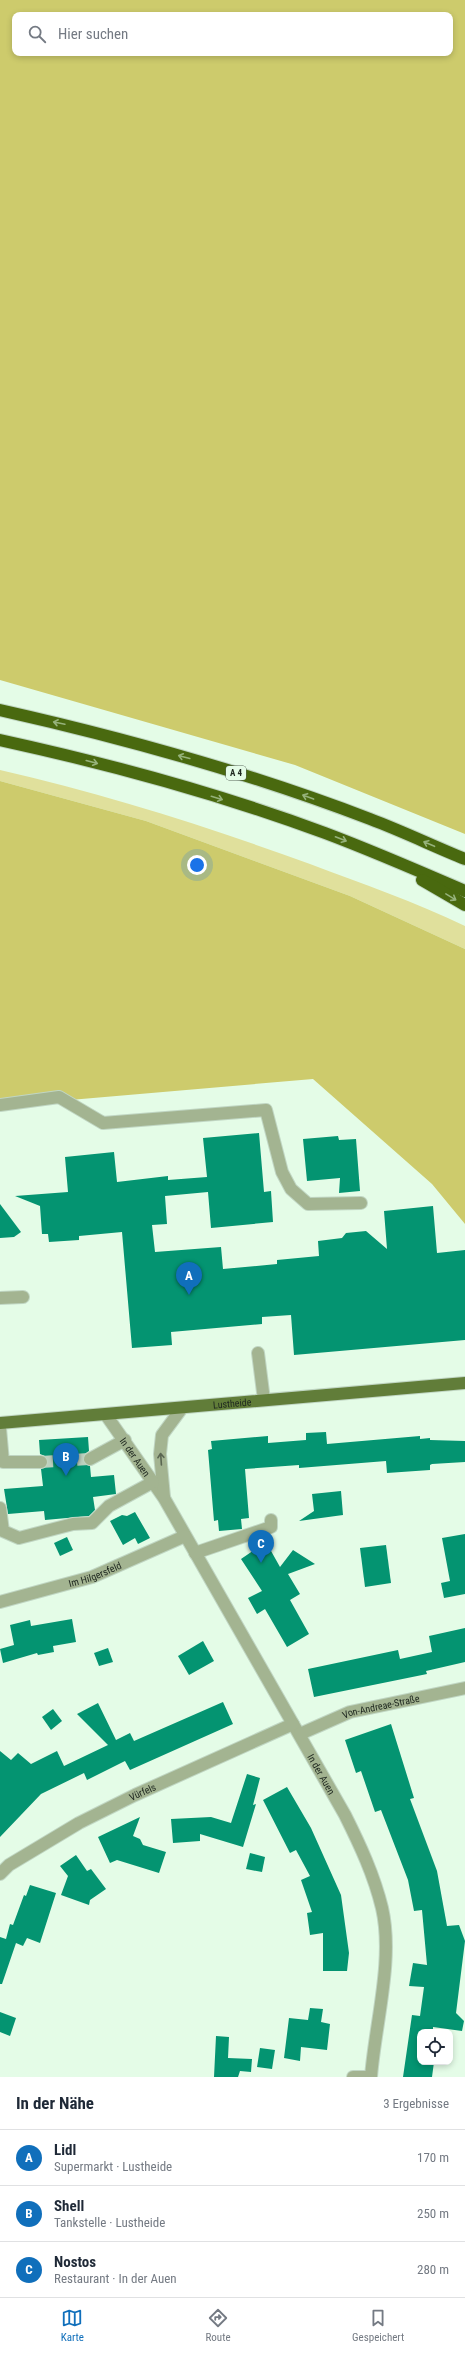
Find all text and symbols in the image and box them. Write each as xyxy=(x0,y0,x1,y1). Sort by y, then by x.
search box xyxy=(12,12,453,56)
icon: search xyxy=(26,23,48,45)
text: Hier suchen xyxy=(58,25,128,43)
one-way arrow xyxy=(52,719,65,727)
one-way arrow xyxy=(178,753,191,760)
one-way arrow xyxy=(86,759,99,767)
road number: A 4 xyxy=(226,766,246,780)
one-way arrow xyxy=(302,792,314,800)
one-way arrow xyxy=(211,795,224,802)
one-way arrow xyxy=(334,836,346,844)
one-way arrow xyxy=(423,839,435,847)
your location xyxy=(187,855,207,875)
one-way arrow xyxy=(445,894,457,902)
pin: A xyxy=(176,1262,202,1295)
street label: Lustheide xyxy=(213,1396,252,1411)
street label: In der Auen xyxy=(117,1436,152,1479)
pin: B xyxy=(53,1443,79,1476)
one-way arrow xyxy=(157,1453,165,1466)
pin: C xyxy=(248,1530,274,1563)
street label: Im Hilgersfeld xyxy=(68,1560,123,1589)
street label: Von-Andreae-Straße xyxy=(341,1693,421,1721)
street label: In der Auen xyxy=(305,1752,337,1796)
street label: Vürfels xyxy=(127,1781,158,1803)
map controls xyxy=(417,2029,453,2065)
button: locate xyxy=(417,2029,453,2065)
text: In der Nähe xyxy=(16,2093,94,2113)
text: 3 Ergebnisse xyxy=(383,2096,449,2111)
text: Lidl xyxy=(54,2141,76,2159)
text: A xyxy=(25,2150,33,2165)
text: 170 m xyxy=(417,2150,449,2165)
text: Supermarkt · Lustheide xyxy=(54,2159,172,2174)
text: Shell xyxy=(54,2197,84,2215)
text: B xyxy=(25,2206,33,2221)
text: 250 m xyxy=(417,2206,449,2221)
text: Tankstelle · Lustheide xyxy=(54,2215,165,2230)
text: Nostos xyxy=(54,2253,96,2271)
text: C xyxy=(25,2262,33,2277)
text: 280 m xyxy=(417,2262,449,2277)
text: Restaurant · In der Auen xyxy=(54,2271,177,2286)
tab: Karte xyxy=(61,2307,84,2344)
tab: Route xyxy=(205,2307,231,2344)
tab: Gespeichert xyxy=(352,2307,404,2344)

